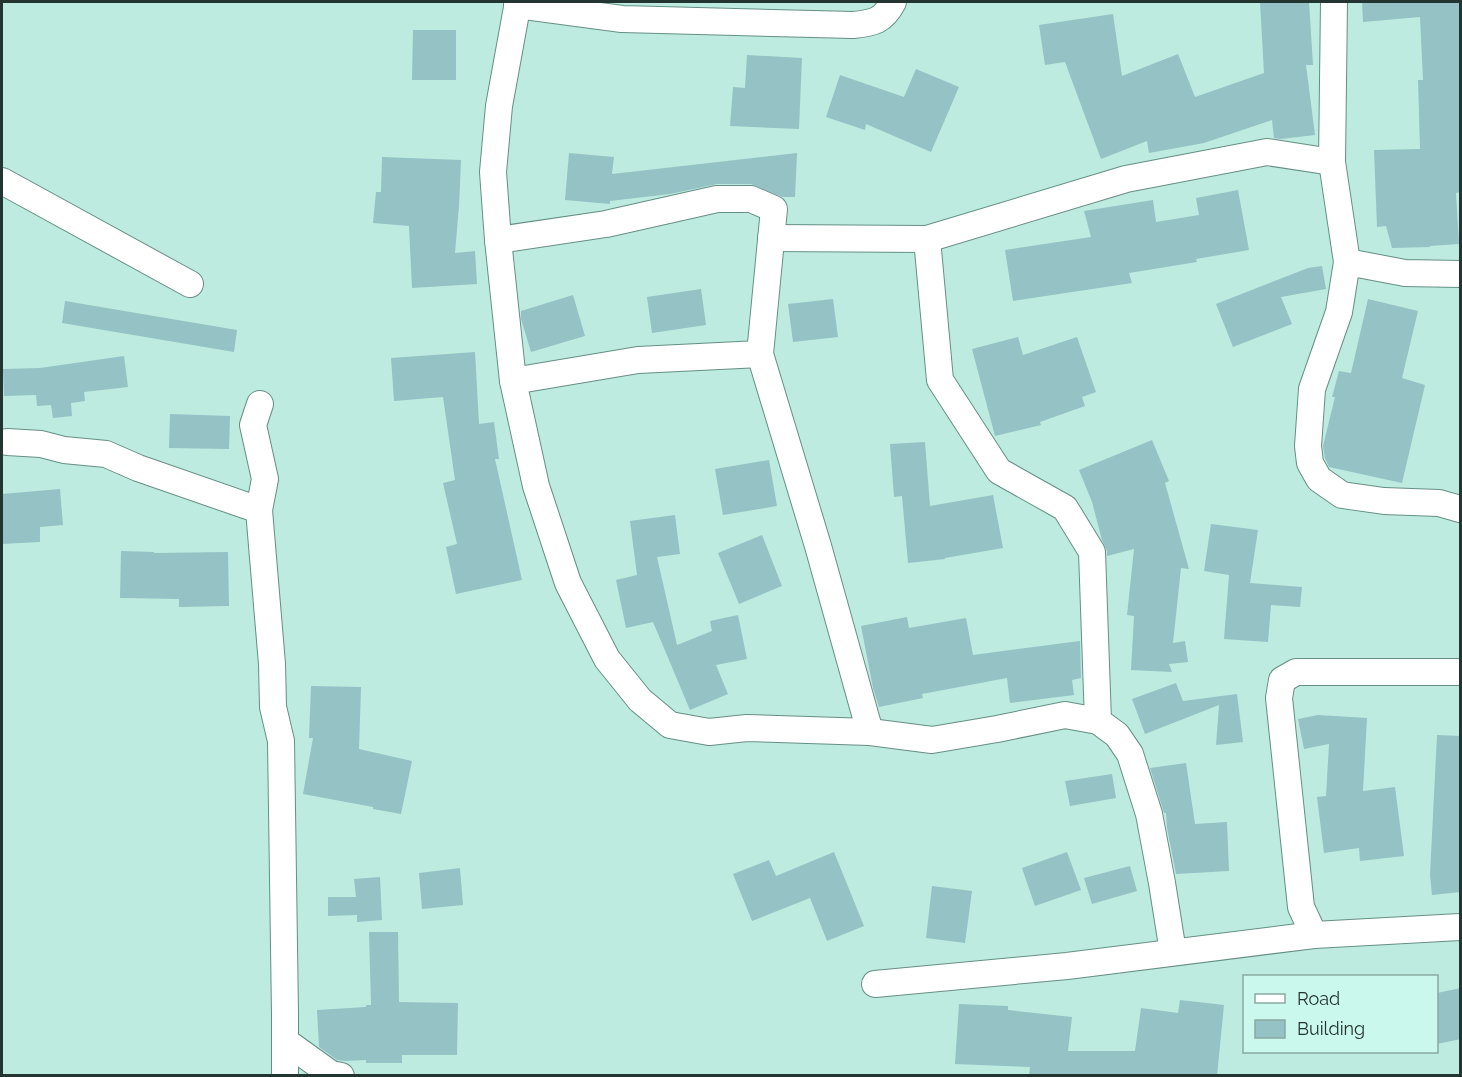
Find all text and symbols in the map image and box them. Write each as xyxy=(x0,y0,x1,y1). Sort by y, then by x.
legend xyxy=(1243,975,1438,1053)
text: Road xyxy=(1297,988,1340,1009)
text: Building xyxy=(1297,1018,1365,1039)

